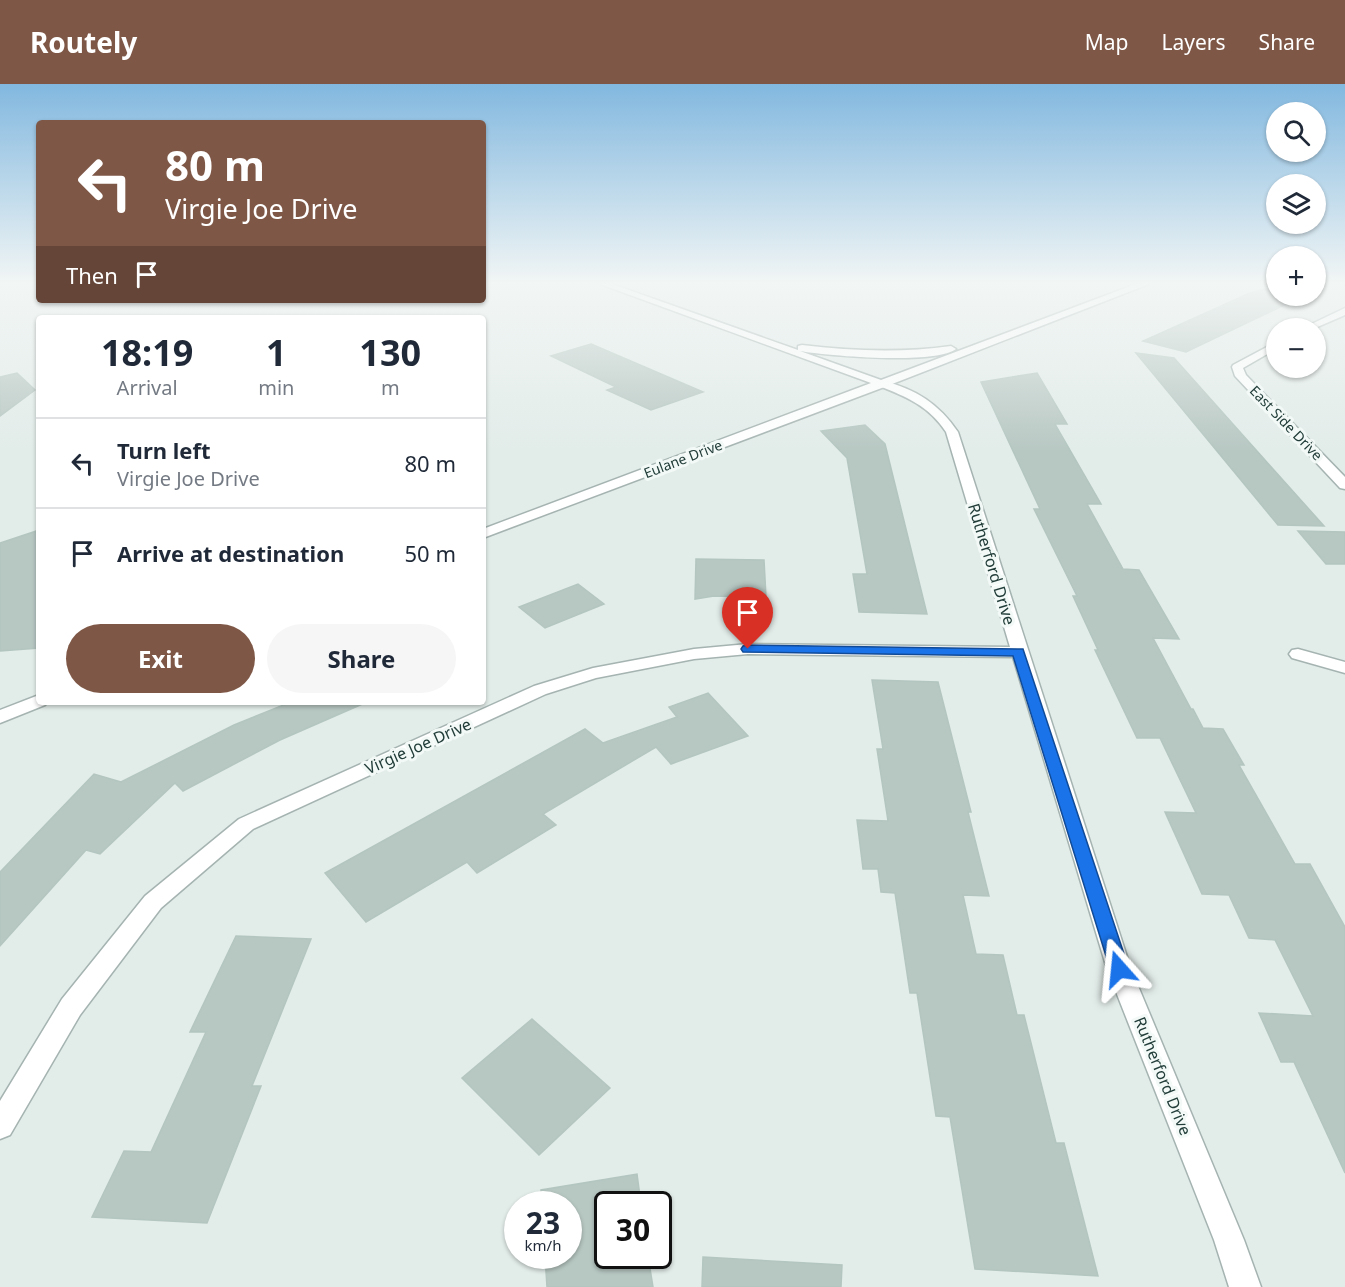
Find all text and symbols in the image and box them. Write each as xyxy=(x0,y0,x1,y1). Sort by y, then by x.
text: Routely xyxy=(30,23,137,61)
text: Map xyxy=(1085,28,1129,56)
text: Layers xyxy=(1162,28,1226,56)
text: Share xyxy=(1259,28,1315,56)
map controls xyxy=(1266,102,1326,378)
button: search xyxy=(1266,102,1326,162)
text: 80 m xyxy=(165,136,265,193)
icon: left xyxy=(66,144,144,222)
button: layers xyxy=(1266,174,1326,234)
text: Virgie Joe Drive xyxy=(165,190,358,227)
button: + xyxy=(1266,246,1326,306)
icon: arrive xyxy=(130,258,163,291)
text: Then xyxy=(66,260,118,290)
button: − xyxy=(1266,318,1326,378)
text: 18:19 xyxy=(101,328,193,377)
text: 1 xyxy=(266,328,287,377)
text: 130 xyxy=(359,328,421,377)
text: Arrival xyxy=(117,374,178,401)
text: min xyxy=(258,374,294,401)
text: m xyxy=(381,374,400,401)
street label: East Side Drive xyxy=(1246,381,1327,464)
text: Turn left xyxy=(117,435,211,465)
street label: Eulane Drive xyxy=(641,435,725,482)
icon: left xyxy=(66,447,99,480)
text: 80 m xyxy=(405,448,456,478)
text: Virgie Joe Drive xyxy=(117,465,260,492)
street label: Rutherford Drive xyxy=(963,500,1021,628)
icon: arrive xyxy=(66,537,99,570)
text: Arrive at destination xyxy=(117,538,344,568)
text: 50 m xyxy=(405,538,456,568)
pin xyxy=(722,587,773,649)
icon: arrive xyxy=(731,596,764,629)
button: Exit xyxy=(66,624,255,693)
button: Share xyxy=(267,624,456,693)
street label: Virgie Joe Drive xyxy=(361,713,475,779)
position arrow xyxy=(1087,937,1151,1001)
street label: Rutherford Drive xyxy=(1129,1013,1197,1139)
speed limit sign: 30 xyxy=(594,1191,672,1269)
text: 23 xyxy=(526,1202,560,1243)
text: km/h xyxy=(525,1235,561,1255)

